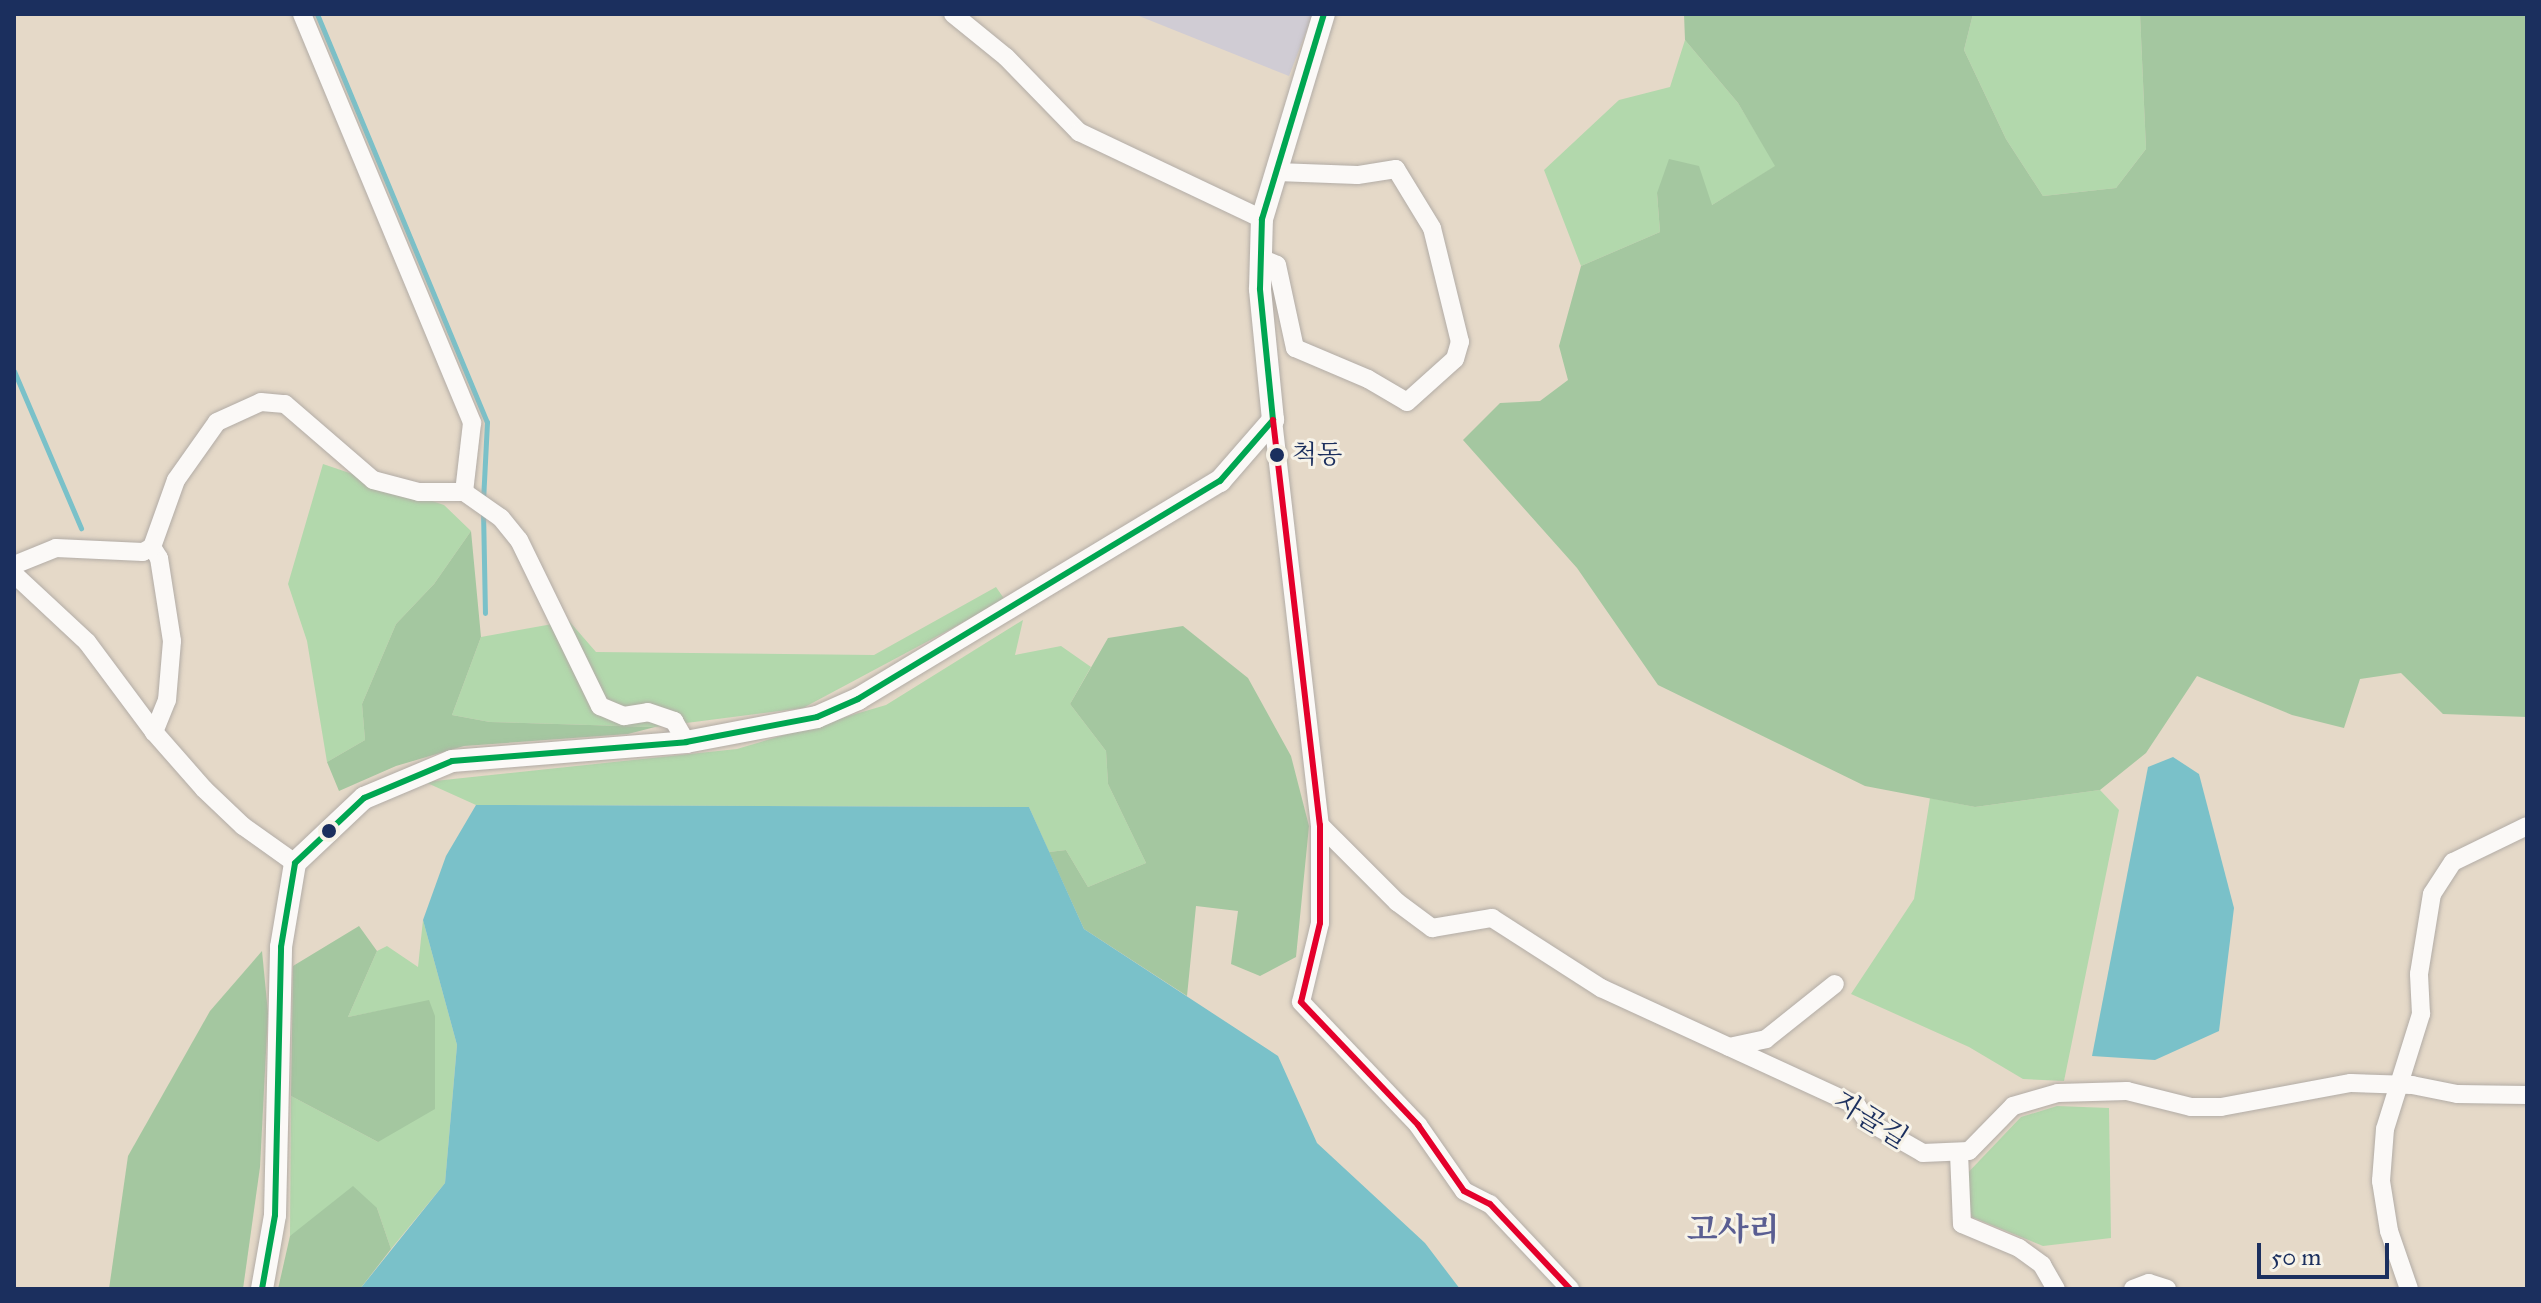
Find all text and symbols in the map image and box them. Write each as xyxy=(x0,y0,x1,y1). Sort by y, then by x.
place label: 척동 xyxy=(1292,439,1342,471)
marker: 척동 xyxy=(1269,447,1285,463)
unlabelled marker xyxy=(321,823,337,839)
street label: 자골길 xyxy=(1828,1084,1914,1156)
district label: 고사리 xyxy=(1687,1211,1779,1249)
scale bar xyxy=(2261,1227,2393,1277)
text: 50 m xyxy=(2271,1242,2321,1272)

